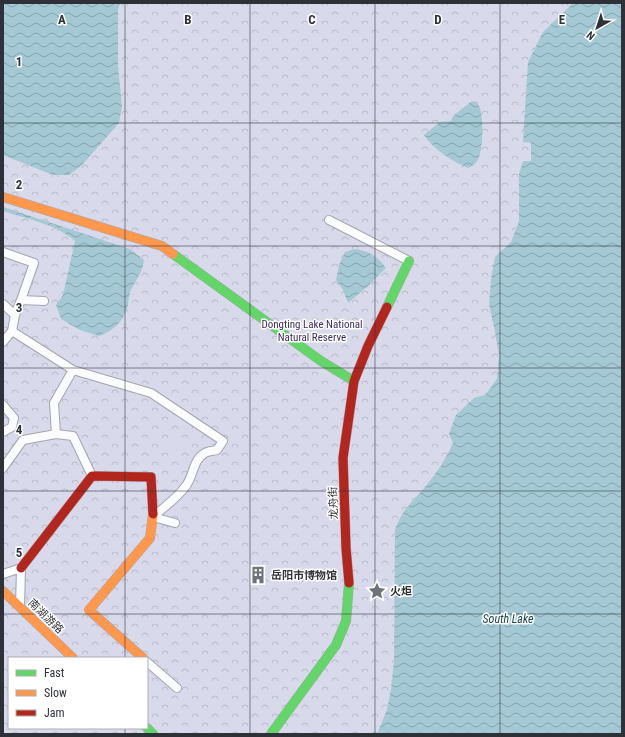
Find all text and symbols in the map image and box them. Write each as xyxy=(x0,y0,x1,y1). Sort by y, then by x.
north arrow xyxy=(577,8,617,48)
text: A xyxy=(58,12,66,27)
text: B xyxy=(184,12,192,27)
text: C xyxy=(308,12,316,27)
text: D xyxy=(434,12,442,27)
text: E xyxy=(559,12,566,27)
text: N xyxy=(584,28,598,43)
text: 1 xyxy=(16,54,22,69)
text: 2 xyxy=(16,177,23,192)
text: 3 xyxy=(16,300,22,315)
park label: Dongting Lake National Natural Reserve xyxy=(261,318,363,344)
text: 4 xyxy=(16,422,23,437)
street label: 龙舟街 xyxy=(326,486,341,520)
text: 5 xyxy=(16,545,23,560)
building icon: 岳阳市博物馆 xyxy=(248,565,268,585)
place label: 岳阳市博物馆 xyxy=(271,569,337,582)
place icon: 火炬 xyxy=(367,581,387,601)
place label: 火炬 xyxy=(390,585,412,598)
street label: 南湖游路 xyxy=(25,596,66,636)
water label: South Lake xyxy=(483,612,534,626)
legend xyxy=(8,657,148,729)
text: Fast xyxy=(44,666,65,680)
text: Slow xyxy=(44,686,67,700)
text: Jam xyxy=(44,706,65,720)

